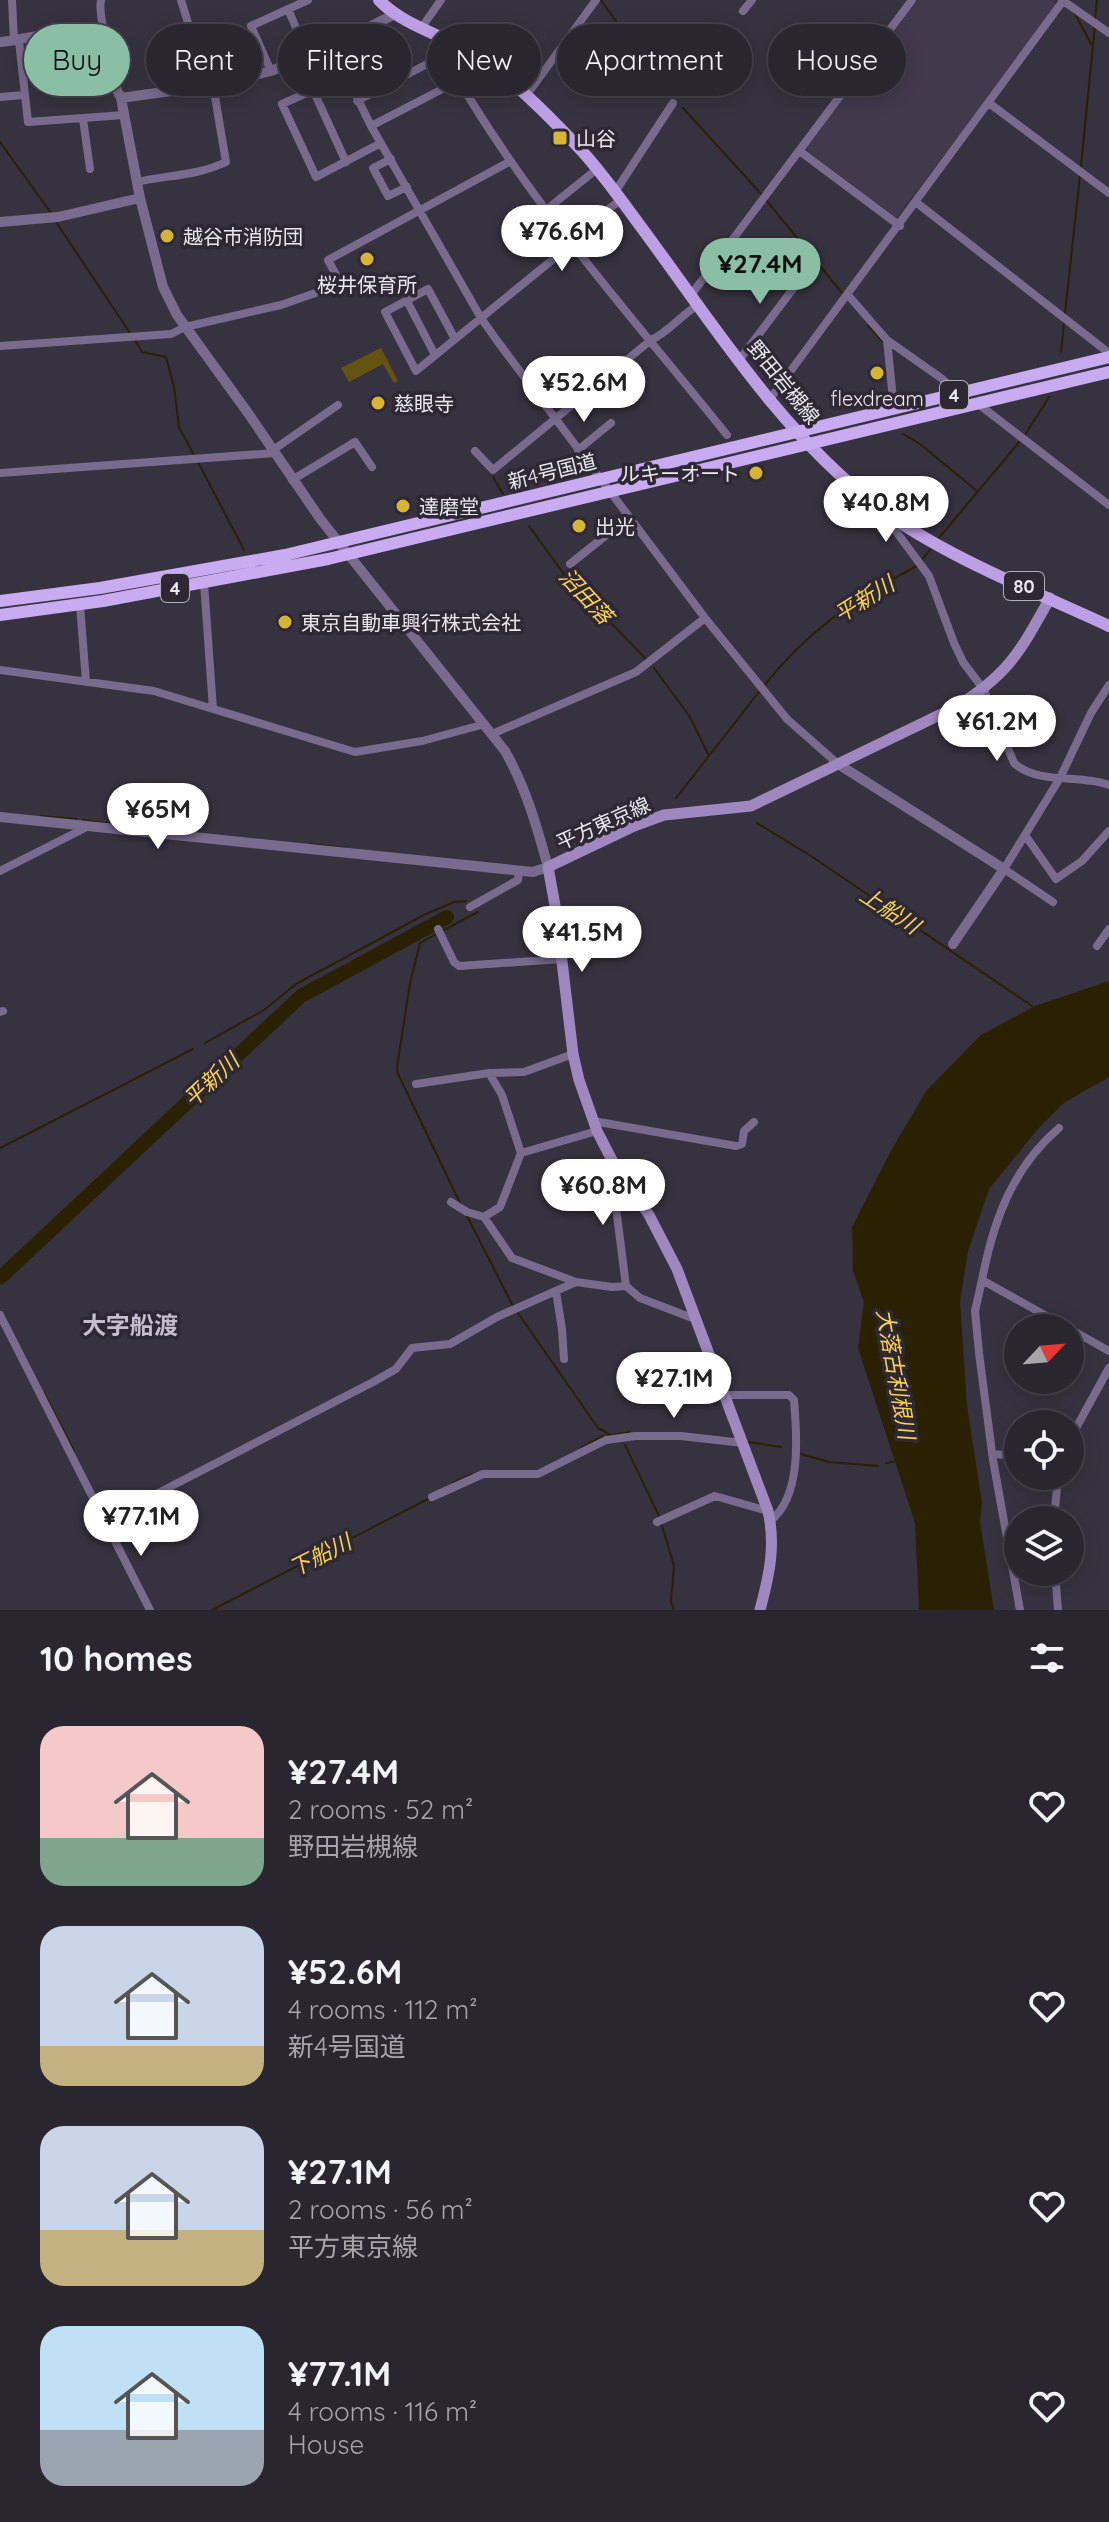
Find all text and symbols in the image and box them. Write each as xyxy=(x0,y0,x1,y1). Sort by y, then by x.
chip: Buy xyxy=(24,24,130,96)
chip: Rent xyxy=(146,24,262,96)
chip: Filters xyxy=(278,24,411,96)
chip: New xyxy=(427,24,541,96)
chip: Apartment xyxy=(557,24,752,96)
chip: House xyxy=(768,24,906,96)
place label: 山谷 xyxy=(576,126,616,151)
marker: 山谷 xyxy=(551,129,569,147)
pin: ¥76.6M xyxy=(497,205,627,273)
text: ¥76.6M xyxy=(519,214,605,247)
place label: 越谷市消防団 xyxy=(183,224,303,249)
marker: 越谷市消防団 xyxy=(158,227,176,245)
pin: ¥27.4M xyxy=(695,238,825,306)
text: ¥27.4M xyxy=(717,247,803,280)
marker: 桜井保育所 xyxy=(358,250,376,268)
place label: 桜井保育所 xyxy=(317,272,417,297)
street label: 野田岩槻線 xyxy=(743,335,825,429)
pin: ¥52.6M xyxy=(519,356,649,424)
marker: flexdream xyxy=(868,364,886,382)
text: ¥52.6M xyxy=(540,365,628,398)
road number: 4 xyxy=(940,381,968,409)
place label: flexdream xyxy=(830,386,924,411)
place label: 慈眼寺 xyxy=(394,391,454,416)
marker: 慈眼寺 xyxy=(369,394,387,412)
street label: 新4号国道 xyxy=(505,448,599,494)
place label: ルキーオート xyxy=(620,461,740,486)
marker: ルキーオート xyxy=(747,464,765,482)
pin: ¥40.8M xyxy=(821,476,951,544)
text: ¥40.8M xyxy=(842,485,930,518)
place label: 達磨堂 xyxy=(419,494,479,519)
marker: 達磨堂 xyxy=(394,497,412,515)
place label: 出光 xyxy=(595,514,635,539)
marker: 出光 xyxy=(570,517,588,535)
water label: 沼田落 xyxy=(553,562,621,632)
water label: 平新川 xyxy=(829,569,901,628)
road number: 80 xyxy=(1004,572,1044,600)
road number: 4 xyxy=(161,574,189,602)
place label: 東京自動車興行株式会社 xyxy=(301,610,521,635)
marker: 東京自動車興行株式会社 xyxy=(276,613,294,631)
pin: ¥61.2M xyxy=(932,695,1062,763)
text: ¥61.2M xyxy=(956,704,1038,737)
pin: ¥65M xyxy=(111,783,205,851)
street label: 平方東京線 xyxy=(552,791,654,855)
text: ¥65M xyxy=(125,792,191,825)
water label: 上船川 xyxy=(855,880,927,941)
pin: ¥41.5M xyxy=(517,906,647,974)
text: ¥41.5M xyxy=(541,915,623,948)
water label: 平新川 xyxy=(177,1046,246,1113)
pin: ¥60.8M xyxy=(538,1159,668,1227)
text: ¥60.8M xyxy=(559,1168,647,1201)
water label: 大落古利根川 xyxy=(871,1307,922,1443)
district label: 大字船渡 xyxy=(82,1310,178,1340)
north arrow xyxy=(1004,1314,1084,1394)
map controls xyxy=(1004,1314,1084,1586)
pin: ¥27.1M xyxy=(609,1352,739,1420)
text: ¥27.1M xyxy=(634,1361,714,1394)
button: locate xyxy=(1004,1410,1084,1490)
pin: ¥77.1M xyxy=(76,1490,206,1558)
text: ¥77.1M xyxy=(102,1499,180,1532)
button: layers xyxy=(1004,1506,1084,1586)
water label: 下船川 xyxy=(284,1527,358,1582)
icon: filters xyxy=(1025,1636,1069,1680)
text: 10 homes xyxy=(40,1637,193,1680)
text: ¥27.4M xyxy=(288,1750,399,1793)
icon: home xyxy=(104,1758,200,1854)
icon: heart xyxy=(1025,1784,1069,1828)
text: 2 rooms · 52 m² xyxy=(288,1793,473,1826)
text: 野田岩槻線 xyxy=(288,1830,418,1863)
text: ¥52.6M xyxy=(288,1950,402,1993)
icon: home xyxy=(104,1958,200,2054)
icon: heart xyxy=(1025,1984,1069,2028)
text: 4 rooms · 112 m² xyxy=(288,1993,478,2026)
text: 新4号国道 xyxy=(288,2030,406,2063)
text: ¥27.1M xyxy=(288,2150,392,2193)
icon: home xyxy=(104,2158,200,2254)
icon: heart xyxy=(1025,2184,1069,2228)
text: 2 rooms · 56 m² xyxy=(288,2193,473,2226)
text: 平方東京線 xyxy=(288,2230,418,2263)
text: ¥77.1M xyxy=(288,2352,391,2395)
icon: home xyxy=(104,2358,200,2454)
icon: heart xyxy=(1025,2384,1069,2428)
text: 4 rooms · 116 m² xyxy=(288,2395,477,2428)
text: House xyxy=(288,2428,364,2461)

